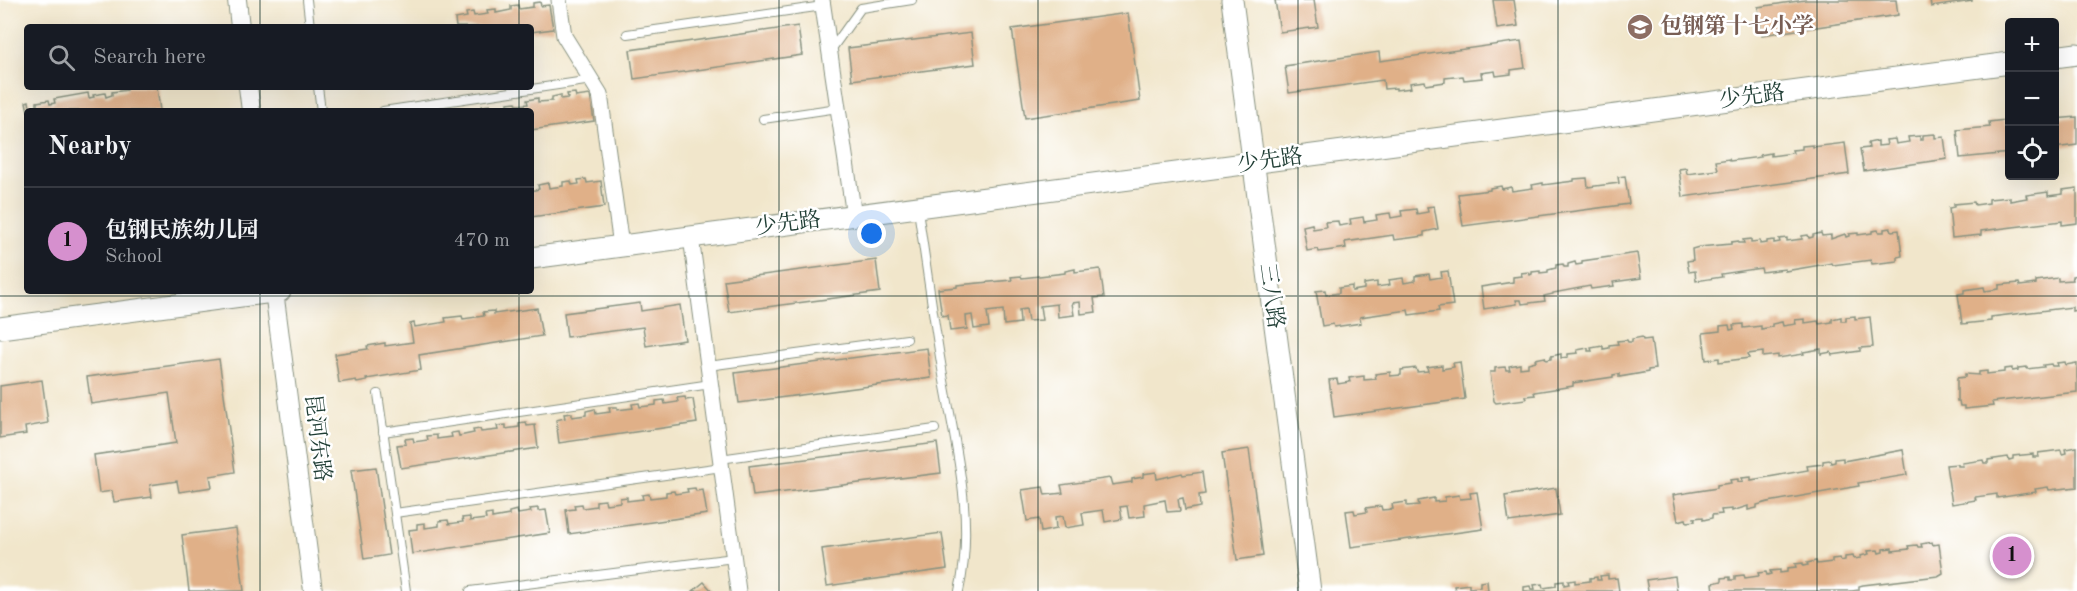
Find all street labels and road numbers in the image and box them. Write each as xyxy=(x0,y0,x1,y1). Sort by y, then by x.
street label: 少先路 xyxy=(1718,80,1786,112)
street label: 少先路 xyxy=(1236,144,1304,176)
street label: 少先路 xyxy=(754,207,822,239)
street label: 三八路 xyxy=(1256,262,1288,330)
street label: 昆河东路 xyxy=(301,393,335,483)

